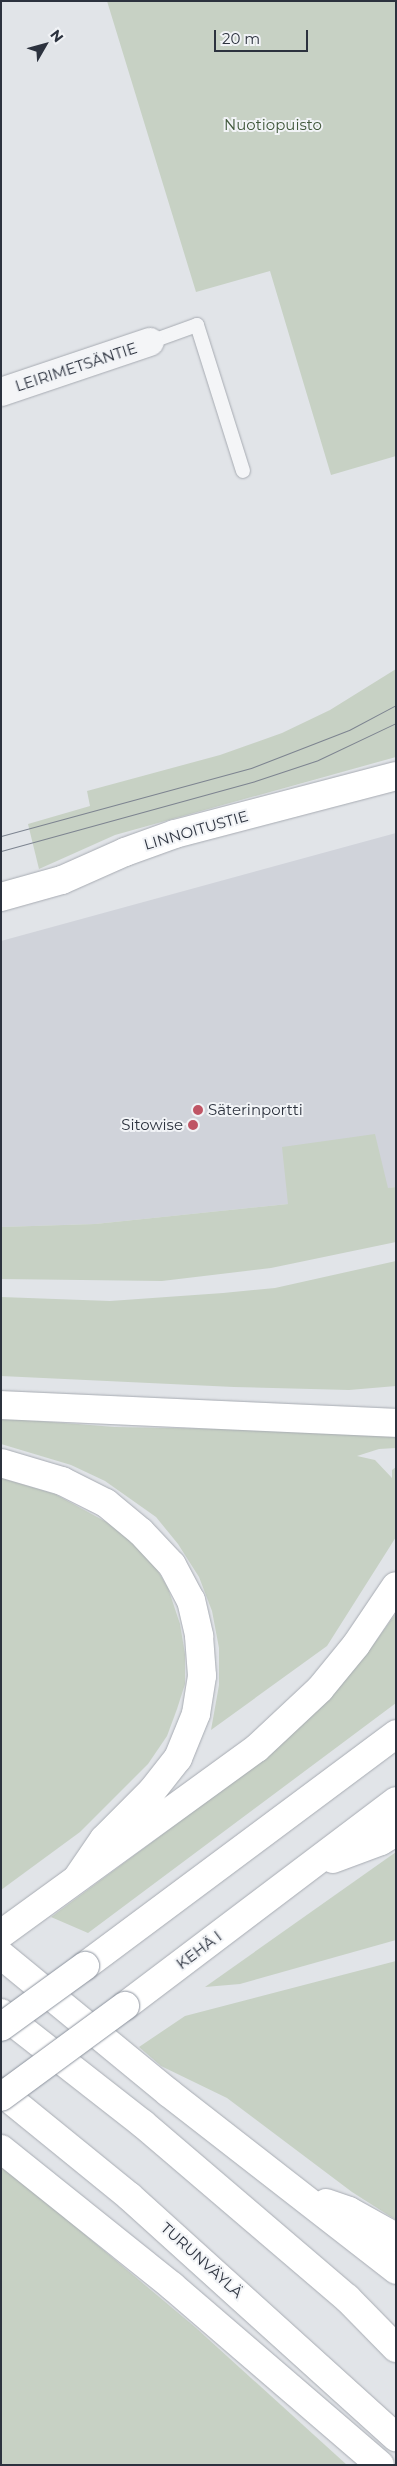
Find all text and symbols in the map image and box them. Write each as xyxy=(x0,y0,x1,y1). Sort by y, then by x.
north arrow xyxy=(20,20,70,70)
scale bar xyxy=(217,20,311,52)
text: N xyxy=(46,26,67,46)
text: 20 m xyxy=(222,29,260,48)
park label: Nuotiopuisto xyxy=(224,116,322,134)
street label: LEIRIMETSÄNTIE xyxy=(13,339,139,395)
street label: LINNOITUSTIE xyxy=(142,807,250,853)
place label: Säterinportti xyxy=(208,1101,303,1119)
marker: Säterinportti xyxy=(192,1104,204,1116)
place label: Sitowise xyxy=(121,1116,183,1134)
marker: Sitowise xyxy=(187,1119,199,1131)
street label: KEHÄ I xyxy=(173,1927,225,1973)
street label: TURUNVÄYLÄ xyxy=(157,2219,247,2301)

